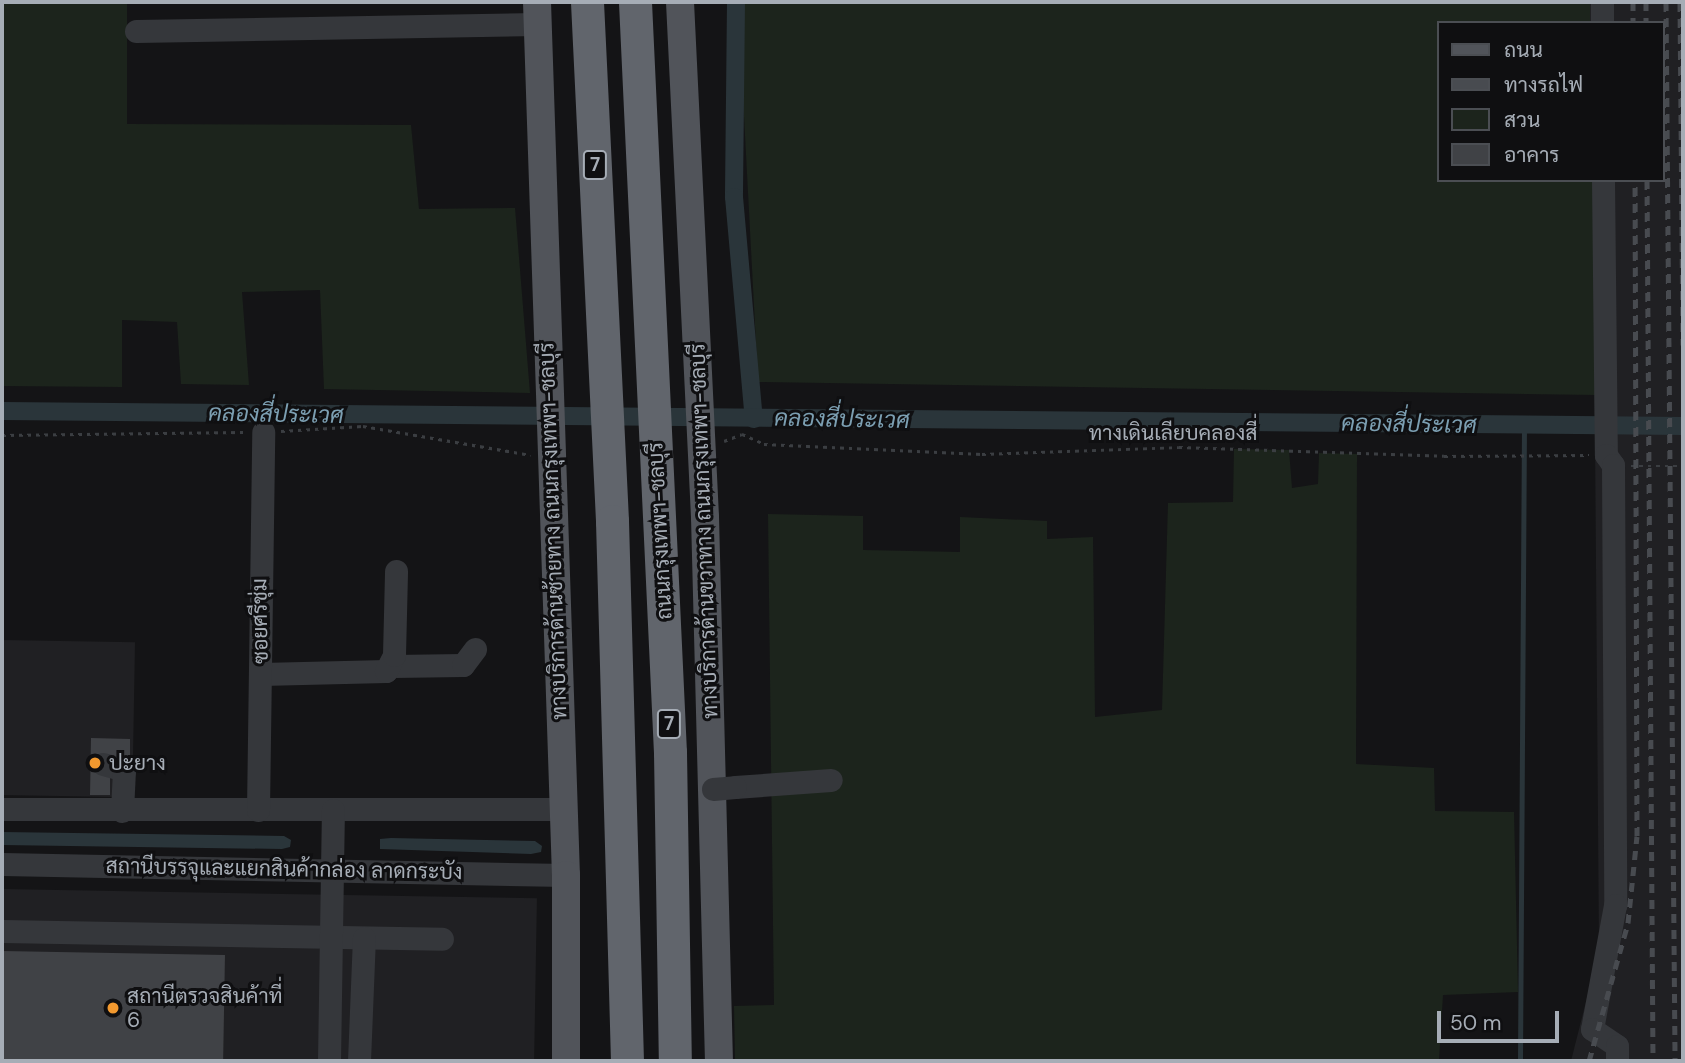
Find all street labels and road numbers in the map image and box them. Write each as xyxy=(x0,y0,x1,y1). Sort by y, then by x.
road number: 7 xyxy=(583,150,607,181)
street label: ทางบริการด้านซ้ายทาง ถนนกรุงเทพฯ-ชลบุรี xyxy=(534,342,572,720)
street label: ทางบริการด้านขวาทาง ถนนกรุงเทพฯ-ชลบุรี xyxy=(685,343,723,719)
street label: ทางเดินเลียบคลองสี่ xyxy=(1089,420,1257,446)
street label: ถนนกรุงเทพฯ-ชลบุรี xyxy=(643,442,677,620)
street label: ซอยศรีชุ่ม xyxy=(247,578,273,664)
road number: 7 xyxy=(657,708,681,740)
street label: สถานีบรรจุและแยกสินค้ากล่อง ลาดกระบัง xyxy=(105,853,463,885)

